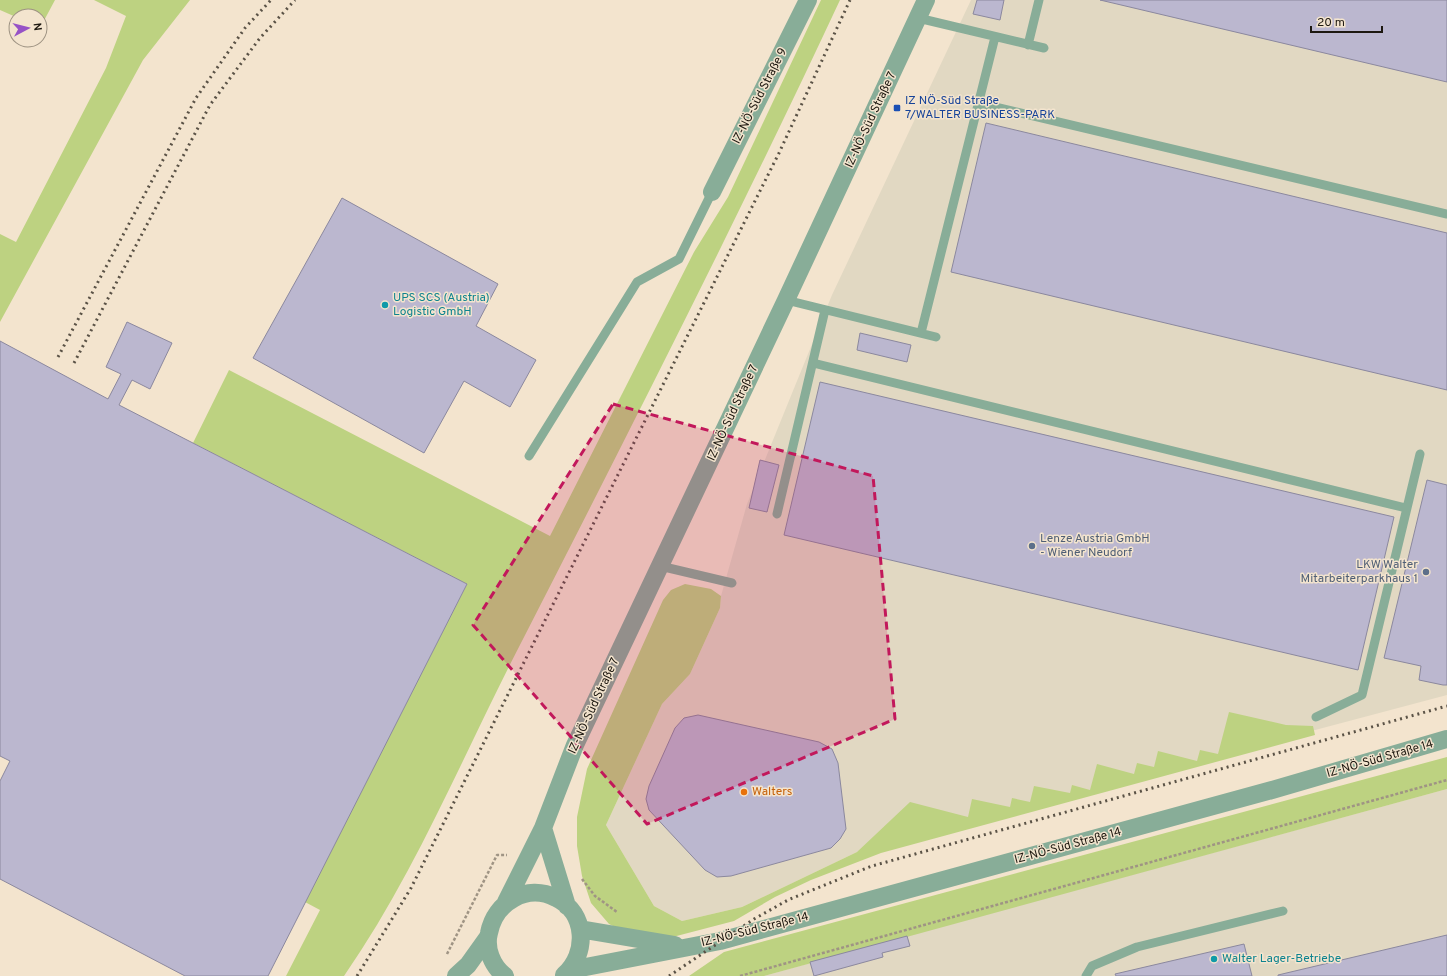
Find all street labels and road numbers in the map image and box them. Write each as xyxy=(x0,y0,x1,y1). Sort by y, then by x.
street label: IZ-NÖ-Süd Straße 9 xyxy=(729,45,791,147)
street label: IZ-NÖ-Süd Straße 7 xyxy=(842,69,900,171)
street label: IZ-NÖ-Süd Straße 7 xyxy=(704,362,762,464)
street label: IZ-NÖ-Süd Straße 7 xyxy=(565,655,623,757)
street label: IZ-NÖ-Süd Straße 14 xyxy=(1325,736,1435,782)
street label: IZ-NÖ-Süd Straße 14 xyxy=(1013,824,1123,868)
street label: IZ-NÖ-Süd Straße 14 xyxy=(700,909,810,951)

